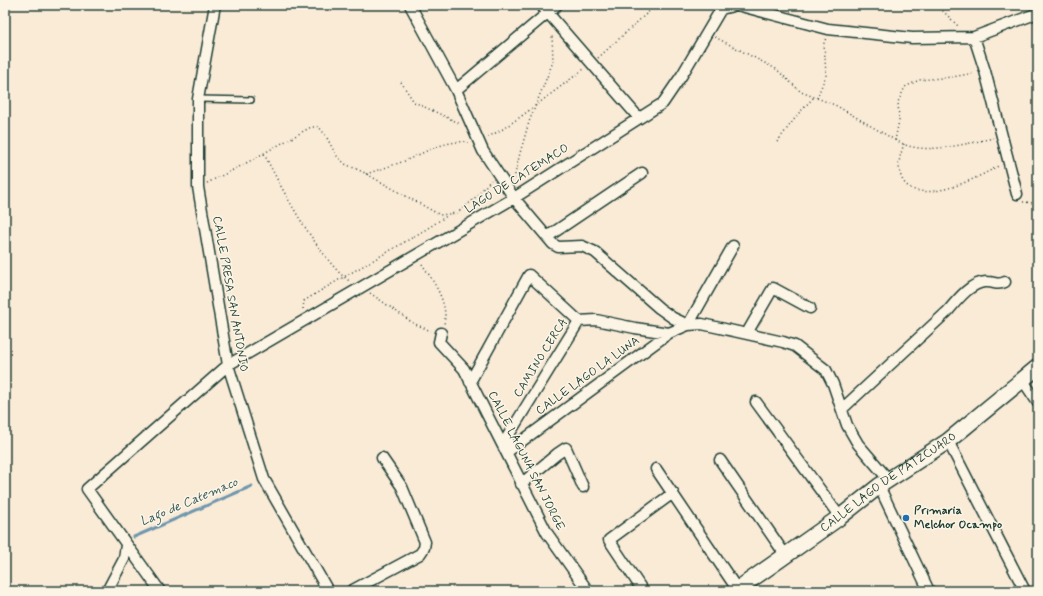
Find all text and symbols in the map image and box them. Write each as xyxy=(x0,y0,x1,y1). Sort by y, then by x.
street label: LAGO DE CATEMACO xyxy=(462,140,572,218)
street label: CALLE PRESA SAN ANTONIO xyxy=(208,215,252,373)
street label: CAMINO CERCA xyxy=(510,315,572,401)
street label: CALLE LAGO LA LUNA xyxy=(533,333,643,419)
street label: CALLE LAGUNA SAN JORGE xyxy=(484,388,568,534)
street label: CALLE LAGO DE PÁTZCUARO xyxy=(817,429,960,536)
water label: Lago de Catemaco xyxy=(138,474,242,532)
place label: Primaria Melchor Ocampo xyxy=(914,503,1002,533)
marker: Primaria Melchor Ocampo xyxy=(901,513,911,523)

